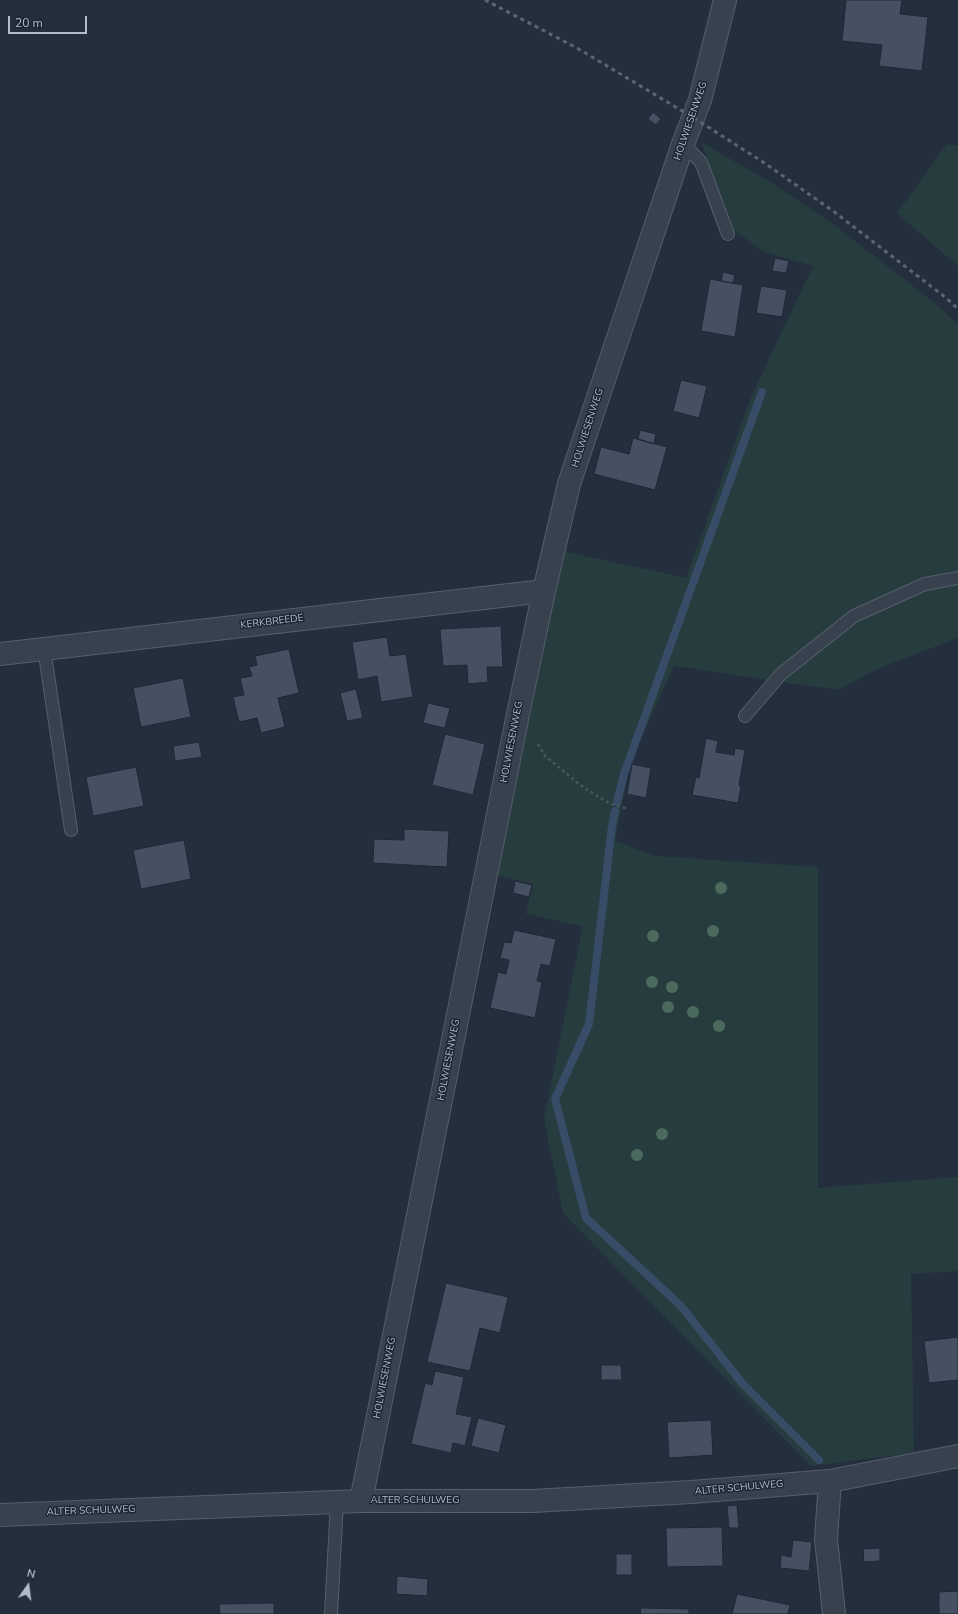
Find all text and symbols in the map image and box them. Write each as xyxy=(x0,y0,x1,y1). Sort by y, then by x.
scale bar xyxy=(10,8,89,34)
text: 20 m xyxy=(15,15,43,31)
street label: HOLWIESENWEG xyxy=(672,80,710,162)
street label: HOLWIESENWEG xyxy=(570,387,606,469)
street label: KERKBREEDE xyxy=(240,612,304,632)
street label: HOLWIESENWEG xyxy=(498,700,526,784)
street label: HOLWIESENWEG xyxy=(435,1018,463,1102)
street label: HOLWIESENWEG xyxy=(371,1336,399,1420)
street label: ALTER SCHULWEG xyxy=(694,1478,784,1498)
street label: ALTER SCHULWEG xyxy=(371,1495,459,1507)
street label: ALTER SCHULWEG xyxy=(46,1503,136,1519)
north arrow xyxy=(8,1566,48,1606)
text: N xyxy=(25,1566,37,1582)

